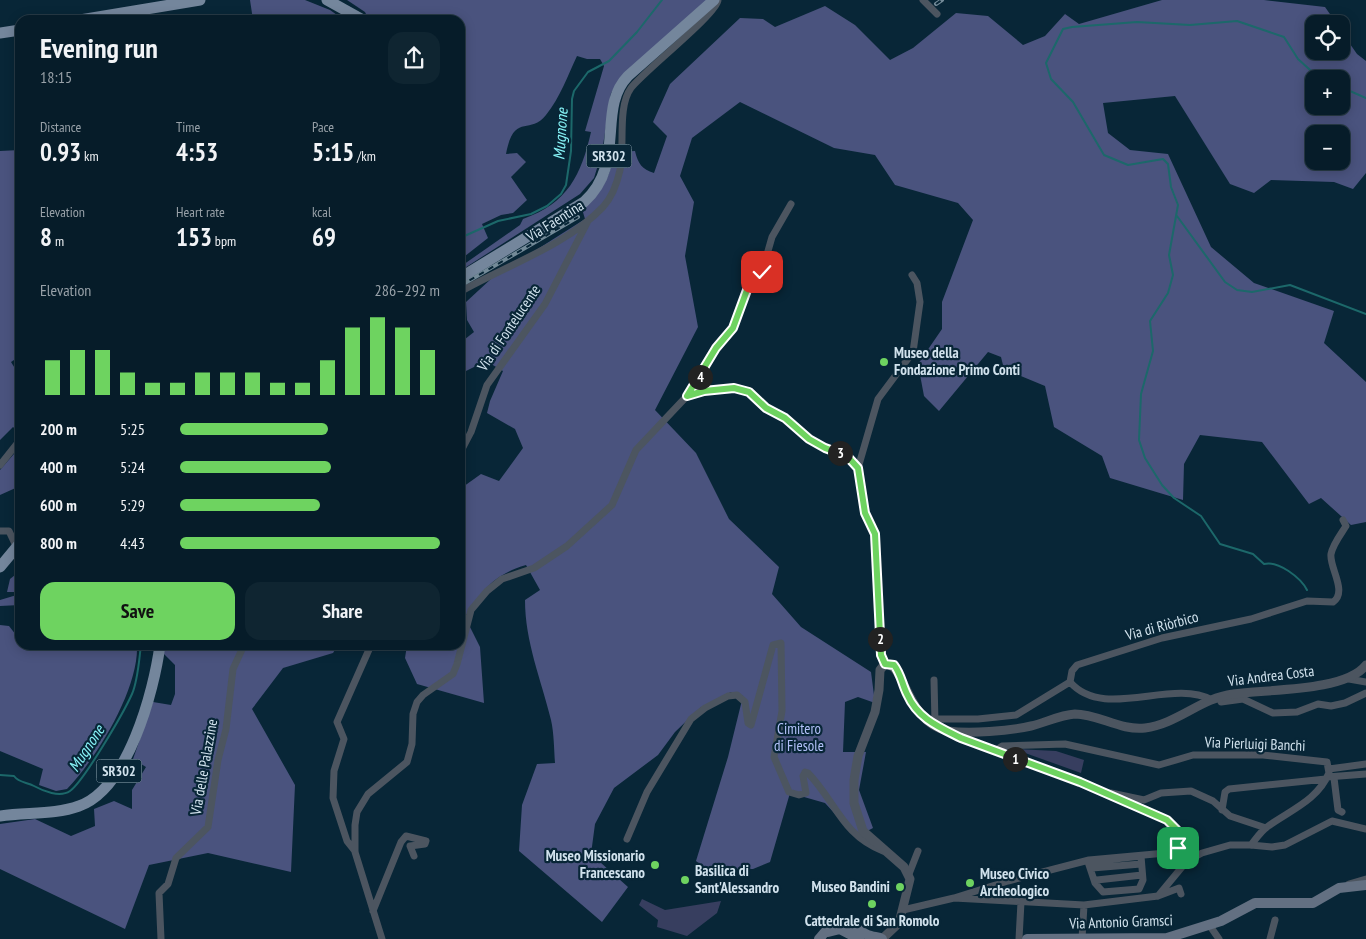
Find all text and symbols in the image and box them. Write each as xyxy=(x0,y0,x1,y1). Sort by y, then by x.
map controls xyxy=(1305,15,1350,170)
button: locate xyxy=(1305,15,1350,60)
text: Evening run xyxy=(40,29,158,66)
button: share xyxy=(388,32,440,84)
text: 18:15 xyxy=(40,67,72,87)
button: + xyxy=(1305,70,1350,115)
water label: Mugnone xyxy=(548,106,572,160)
text: Distance xyxy=(40,118,81,136)
text: Time xyxy=(176,118,200,136)
text: Pace xyxy=(312,118,334,136)
button: − xyxy=(1305,125,1350,170)
text: 0.93 xyxy=(40,136,81,168)
text: 4:53 xyxy=(176,136,218,168)
text: 5:15 xyxy=(312,136,354,168)
road number: SR302 xyxy=(586,144,632,168)
text: km xyxy=(81,147,99,165)
text: /km xyxy=(354,147,376,165)
street label: Via Faentina xyxy=(522,195,587,246)
text: Elevation xyxy=(40,203,85,221)
text: Heart rate xyxy=(176,203,225,221)
text: kcal xyxy=(312,203,331,221)
text: 8 xyxy=(40,221,52,253)
text: 153 xyxy=(176,221,212,253)
text: 69 xyxy=(312,221,336,253)
text: m xyxy=(52,232,64,250)
text: bpm xyxy=(212,232,236,250)
pin xyxy=(741,251,783,293)
icon: check xyxy=(748,258,776,286)
text: Elevation xyxy=(40,280,91,300)
text: 286–292 m xyxy=(375,280,440,300)
street label: Via di Fontelucente xyxy=(472,281,544,375)
place label: Museo della Fondazione Primo Conti xyxy=(894,343,1020,379)
marker: Museo della Fondazione Primo Conti xyxy=(878,356,890,368)
pin: 4 xyxy=(688,364,712,390)
text: 4 xyxy=(697,368,704,386)
text: 200 m xyxy=(40,419,77,439)
text: 5:25 xyxy=(120,419,145,439)
pin: 3 xyxy=(828,440,852,466)
text: 3 xyxy=(837,444,844,462)
text: 400 m xyxy=(40,457,77,477)
text: 5:24 xyxy=(120,457,145,477)
text: 600 m xyxy=(40,495,77,515)
text: 5:29 xyxy=(120,495,145,515)
text: 800 m xyxy=(40,533,77,553)
text: 4:43 xyxy=(120,533,145,553)
button: Save xyxy=(40,582,235,640)
button: Share xyxy=(245,582,440,640)
street label: Via di Riòrbico xyxy=(1122,607,1200,645)
pin: 2 xyxy=(868,626,892,652)
text: 2 xyxy=(877,630,884,648)
street label: Via Andrea Costa xyxy=(1226,661,1315,690)
street label: Via delle Palazzine xyxy=(186,717,221,817)
park label: Cimitero di Fiesole xyxy=(774,719,824,755)
water label: Mugnone xyxy=(64,720,109,775)
street label: Via Pierluigi Banchi xyxy=(1203,732,1306,755)
pin: 1 xyxy=(1002,746,1028,772)
text: 1 xyxy=(1012,750,1019,768)
road number: SR302 xyxy=(96,759,142,782)
pin xyxy=(1157,827,1199,869)
icon: arrive xyxy=(1164,834,1192,862)
place label: Museo Missionario Francescano xyxy=(546,846,645,882)
marker: Museo Missionario Francescano xyxy=(649,859,661,871)
place label: Basilica di Sant'Alessandro xyxy=(695,861,779,897)
place label: Museo Civico Archeologico xyxy=(979,864,1050,900)
marker: Basilica di Sant'Alessandro xyxy=(679,874,691,886)
place label: Museo Bandini xyxy=(811,877,890,896)
marker: Museo Civico Archeologico xyxy=(964,877,976,889)
marker: Museo Bandini xyxy=(894,881,906,893)
marker: Cattedrale di San Romolo xyxy=(866,898,878,910)
street label: Via Antonio Gramsci xyxy=(1068,910,1173,933)
place label: Cattedrale di San Romolo xyxy=(805,911,940,930)

